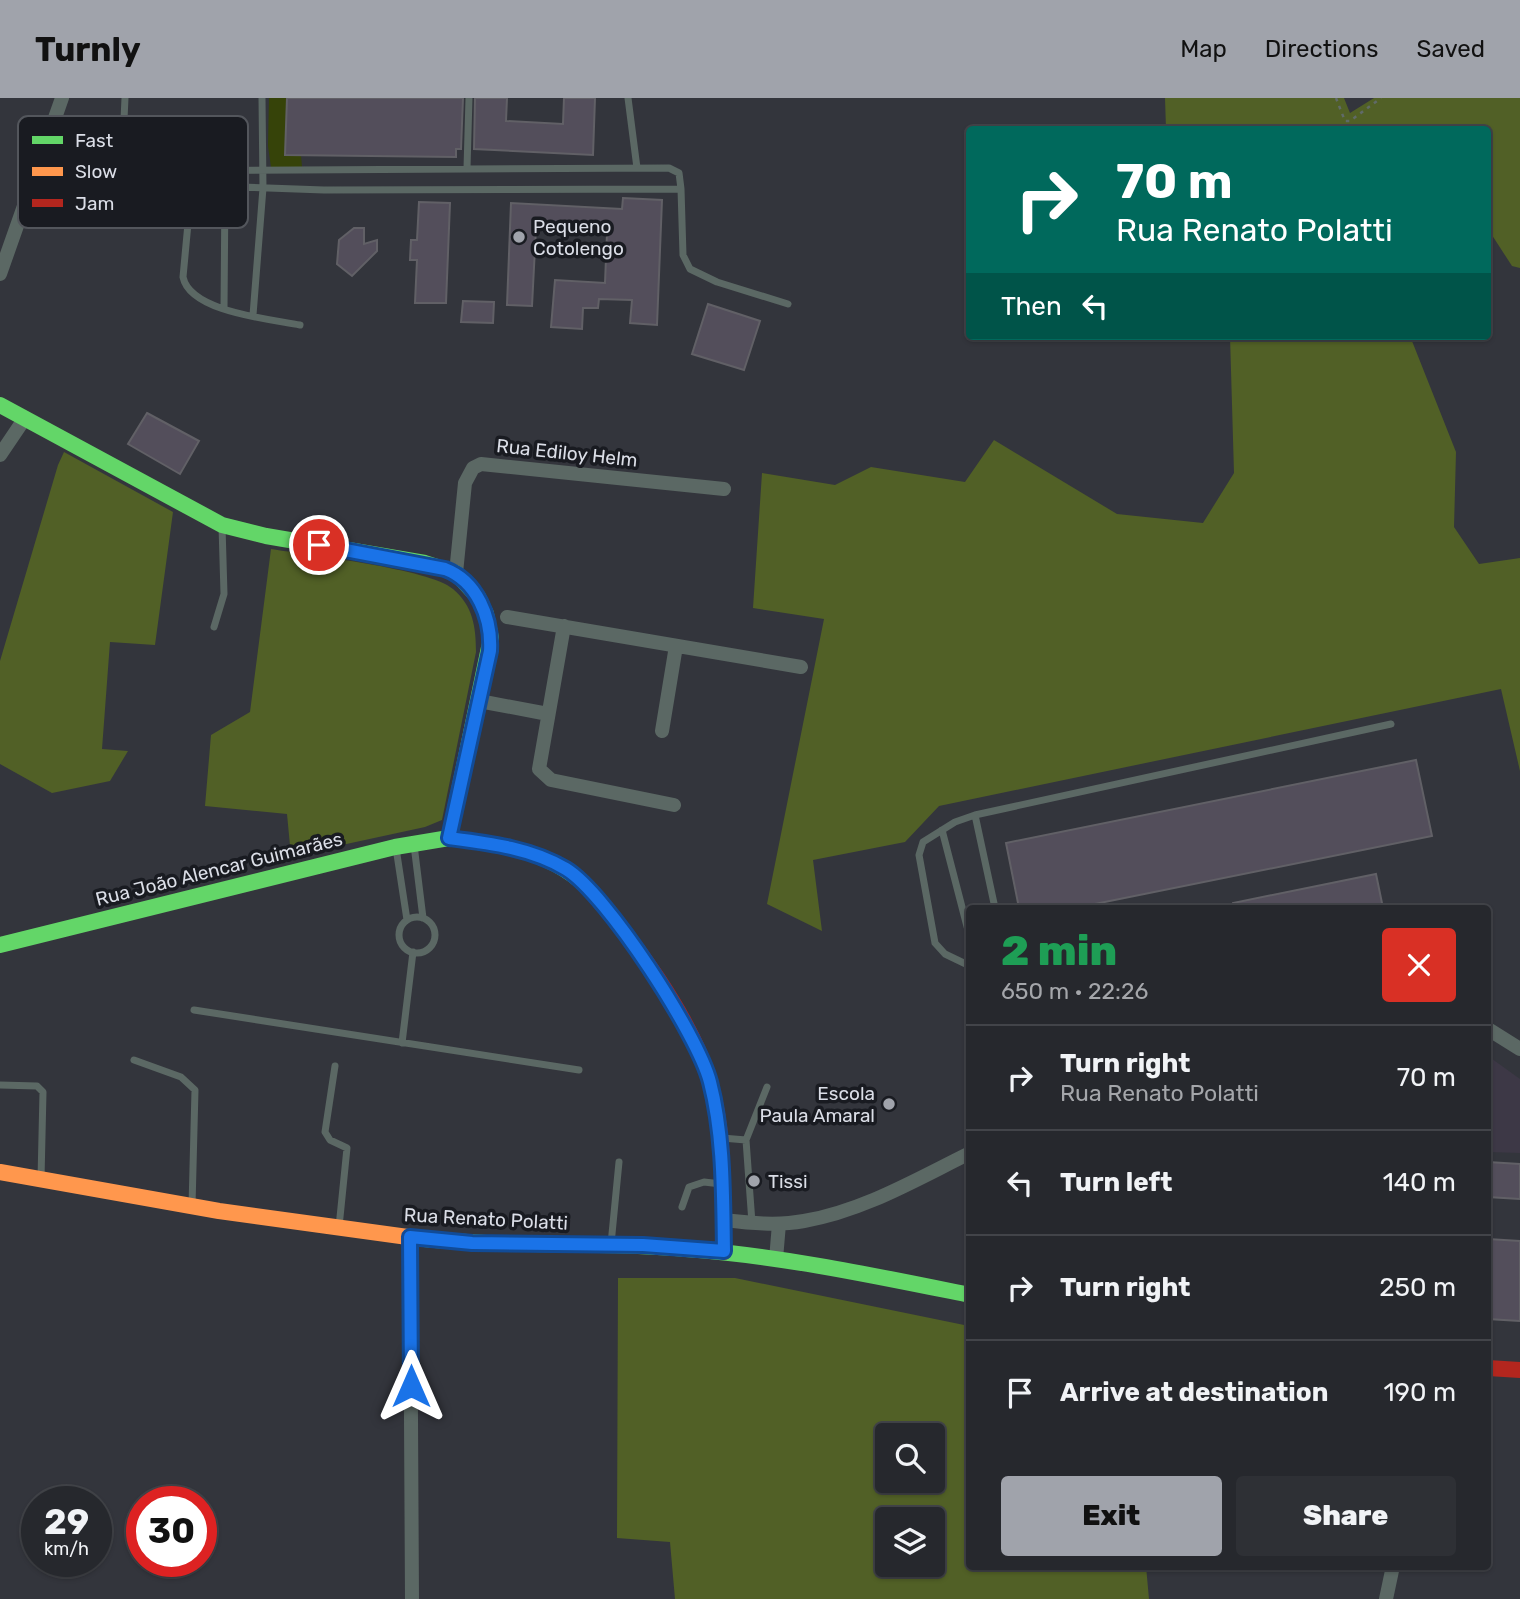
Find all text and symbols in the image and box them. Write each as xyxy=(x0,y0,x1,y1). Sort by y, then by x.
text: Turnly xyxy=(35,30,141,69)
text: Map xyxy=(1180,35,1227,63)
text: Directions xyxy=(1265,35,1378,63)
text: Saved xyxy=(1416,35,1485,63)
legend xyxy=(18,116,248,228)
text: Fast xyxy=(75,129,114,152)
text: 70 m xyxy=(1116,152,1233,210)
icon: right xyxy=(1001,154,1092,245)
text: Slow xyxy=(75,160,117,183)
text: Jam xyxy=(75,192,114,215)
text: Rua Renato Polatti xyxy=(1116,211,1393,249)
place label: Pequeno Cotolengo xyxy=(533,215,624,260)
marker: Pequeno Cotolengo xyxy=(511,229,527,245)
icon: left xyxy=(1076,287,1114,325)
text: Then xyxy=(1001,291,1062,322)
street label: Rua Ediloy Helm xyxy=(495,434,639,472)
pin xyxy=(289,515,349,575)
icon: arrive xyxy=(300,526,338,564)
street label: Rua João Alencar Guimarães xyxy=(93,827,345,911)
text: 2 min xyxy=(1001,926,1117,976)
button: close xyxy=(1382,928,1456,1002)
text: 650 m · 22:26 xyxy=(1001,977,1148,1005)
text: Turn right xyxy=(1060,1048,1190,1079)
icon: right xyxy=(1001,1059,1039,1097)
text: 70 m xyxy=(1397,1062,1456,1093)
text: Rua Renato Polatti xyxy=(1060,1079,1259,1107)
place label: Escola Paula Amaral xyxy=(760,1082,875,1127)
marker: Escola Paula Amaral xyxy=(881,1096,897,1112)
icon: left xyxy=(1001,1164,1039,1202)
text: Turn left xyxy=(1060,1167,1172,1198)
text: 140 m xyxy=(1383,1167,1456,1198)
place label: Tissi xyxy=(768,1170,808,1193)
marker: Tissi xyxy=(746,1173,762,1189)
street label: Rua Renato Polatti xyxy=(403,1203,569,1235)
icon: right xyxy=(1001,1269,1039,1307)
text: Turn right xyxy=(1060,1272,1190,1303)
text: 250 m xyxy=(1379,1272,1456,1303)
position arrow xyxy=(374,1349,448,1423)
icon: arrive xyxy=(1001,1374,1039,1412)
text: Arrive at destination xyxy=(1060,1377,1328,1408)
text: 190 m xyxy=(1383,1377,1456,1408)
map controls xyxy=(875,1423,945,1577)
button: search xyxy=(875,1423,945,1493)
button: Exit xyxy=(1001,1476,1222,1556)
button: Share xyxy=(1236,1476,1456,1556)
speed limit sign: 30 xyxy=(126,1486,217,1577)
text: 29 xyxy=(44,1501,89,1543)
button: layers xyxy=(875,1507,945,1577)
text: km/h xyxy=(44,1538,89,1560)

